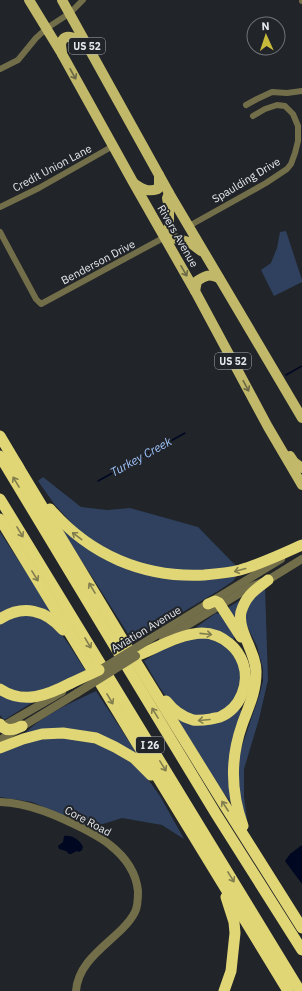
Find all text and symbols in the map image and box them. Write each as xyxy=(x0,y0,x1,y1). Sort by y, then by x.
north arrow xyxy=(246,16,286,56)
text: N xyxy=(261,19,270,33)
road number: US 52 xyxy=(69,38,105,54)
one-way arrow xyxy=(70,68,78,80)
street label: Credit Union Lane xyxy=(10,141,94,195)
street label: Spaulding Drive xyxy=(209,154,283,206)
street label: Rivers Avenue xyxy=(154,202,202,270)
street label: Benderson Drive xyxy=(59,237,137,287)
one-way arrow xyxy=(180,265,188,277)
road number: US 52 xyxy=(215,353,251,369)
one-way arrow xyxy=(242,379,250,391)
water label: Turkey Creek xyxy=(107,433,175,480)
one-way arrow xyxy=(11,476,19,488)
one-way arrow xyxy=(17,526,25,538)
one-way arrow xyxy=(72,532,83,540)
one-way arrow xyxy=(233,566,246,574)
one-way arrow xyxy=(32,570,40,582)
one-way arrow xyxy=(87,582,95,594)
street label: Aviation Avenue xyxy=(108,603,184,655)
one-way arrow xyxy=(199,630,212,638)
one-way arrow xyxy=(84,637,92,648)
one-way arrow xyxy=(107,693,115,705)
one-way arrow xyxy=(151,708,159,719)
one-way arrow xyxy=(198,716,211,723)
road number: I 26 xyxy=(136,737,164,753)
one-way arrow xyxy=(159,760,167,771)
one-way arrow xyxy=(221,801,230,812)
street label: Core Road xyxy=(62,803,114,839)
one-way arrow xyxy=(227,871,235,883)

